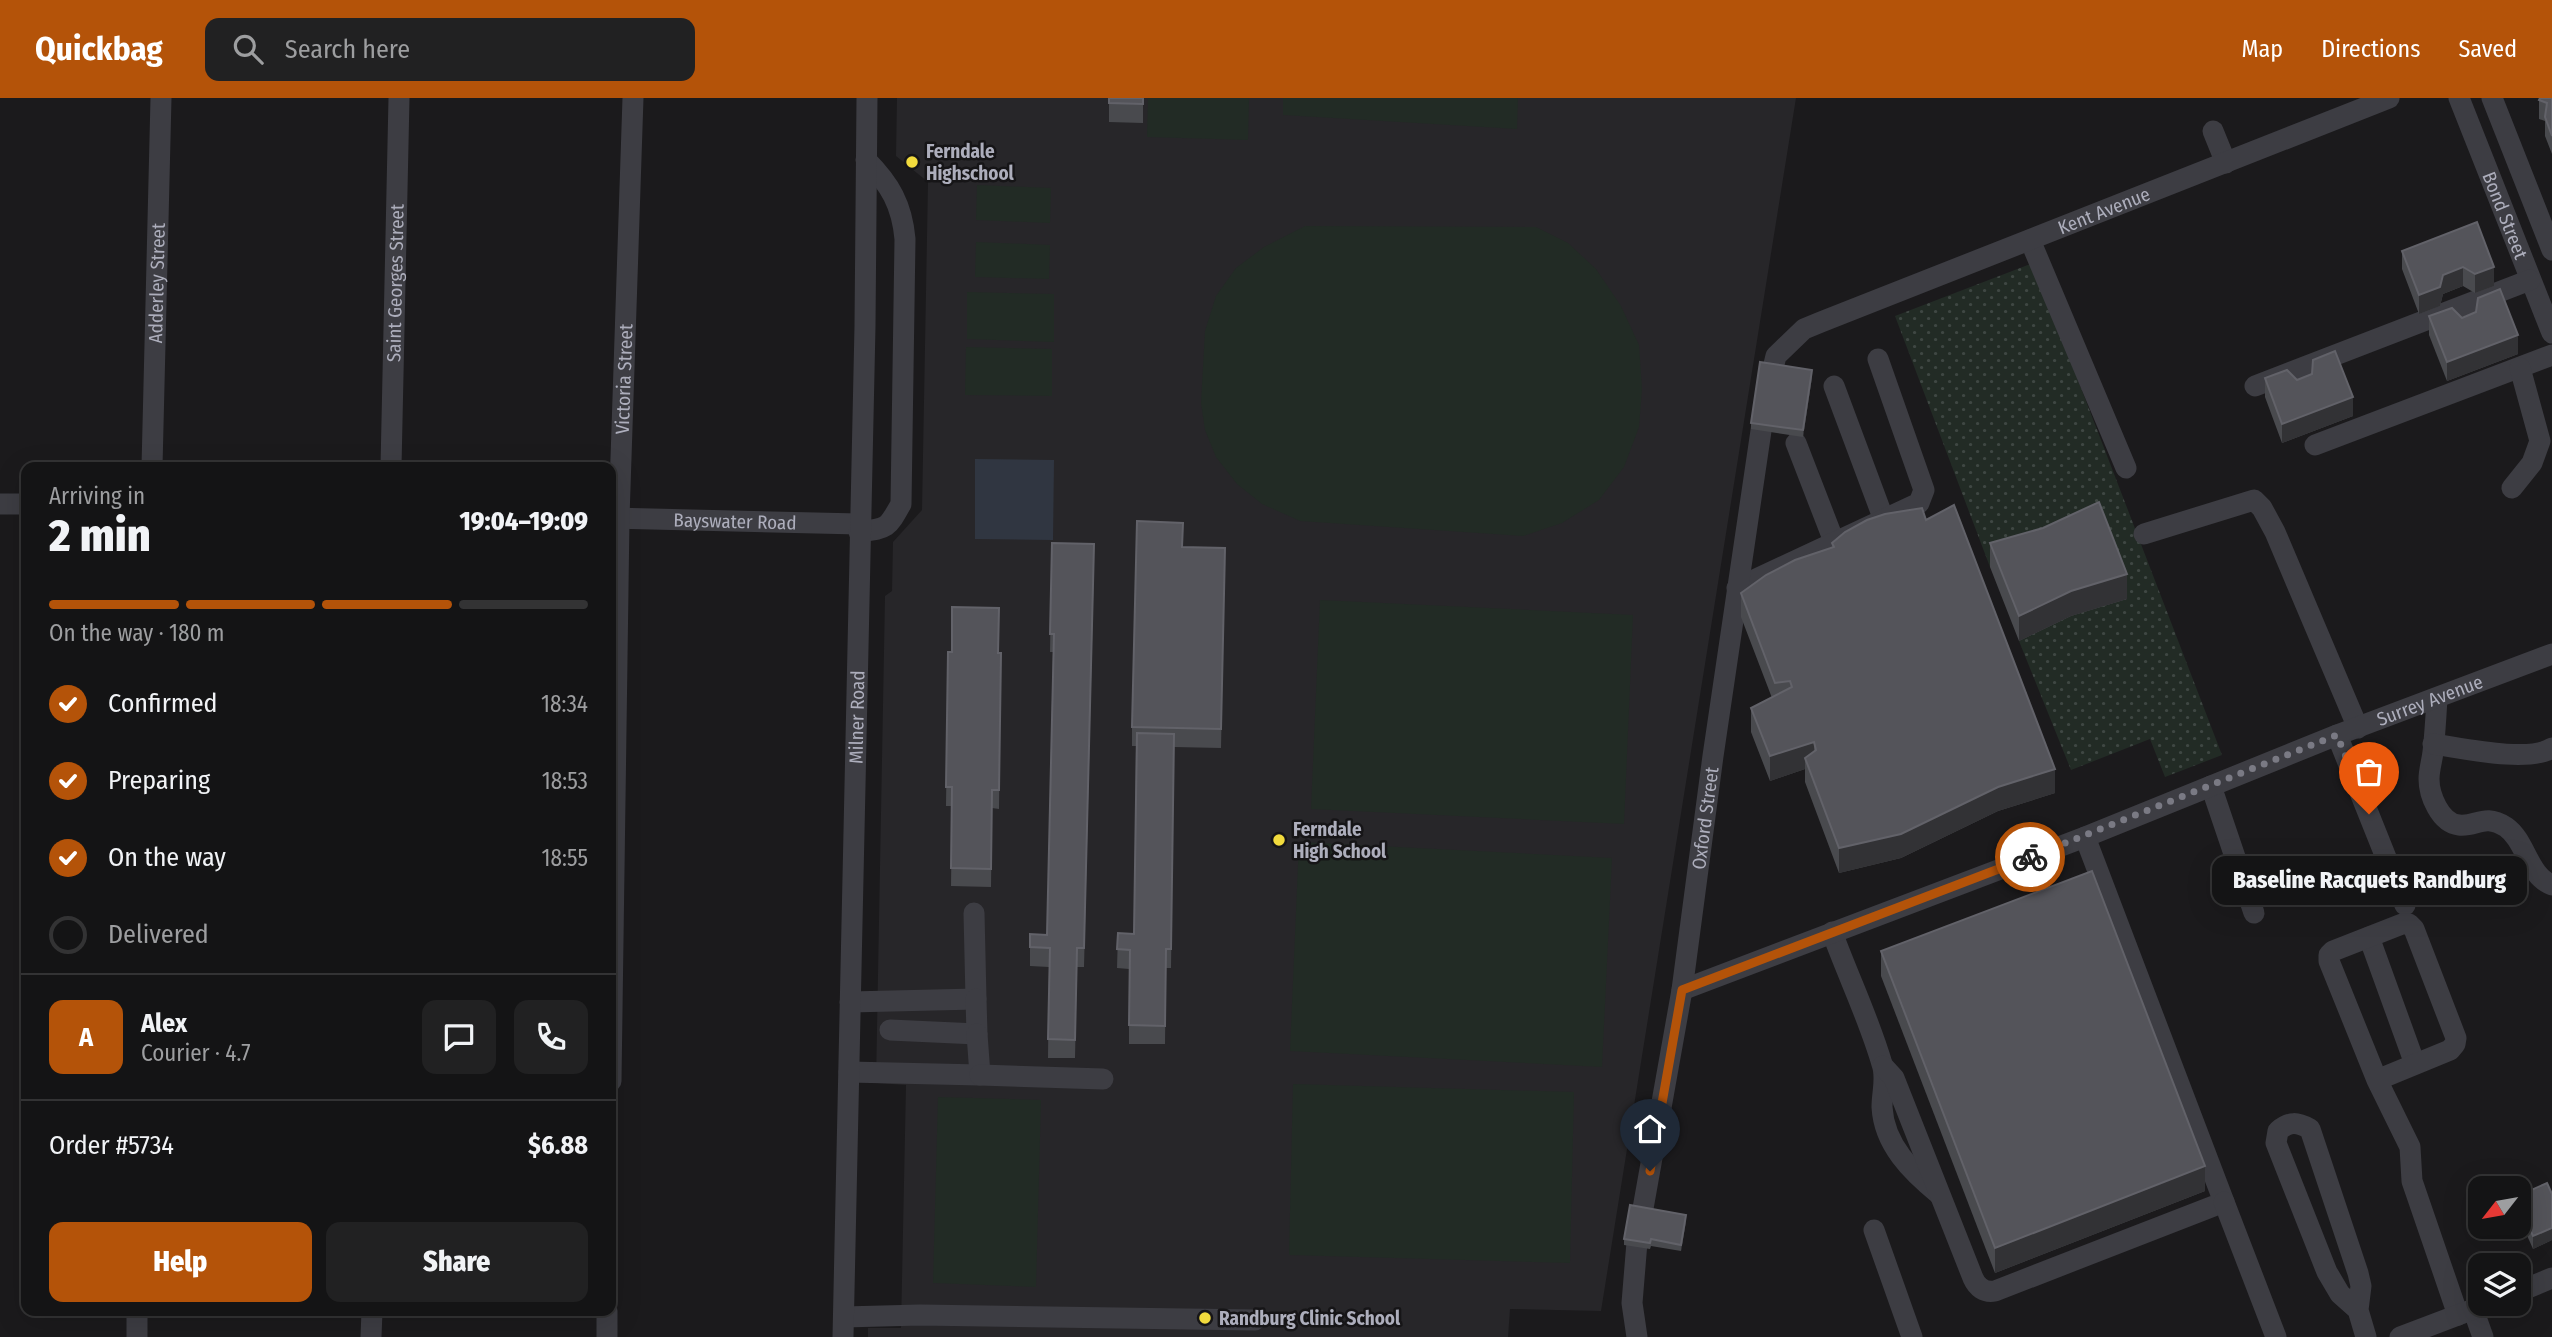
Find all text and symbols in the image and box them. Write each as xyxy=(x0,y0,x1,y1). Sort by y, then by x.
search box xyxy=(205,18,695,81)
text: Quickbag xyxy=(35,29,163,69)
icon: search xyxy=(229,30,267,68)
text: Search here xyxy=(285,34,410,65)
text: Map xyxy=(2242,35,2283,63)
text: Directions xyxy=(2321,35,2420,63)
text: Saved xyxy=(2458,35,2517,63)
place label: Ferndale Highschool xyxy=(926,140,1015,185)
marker: Ferndale Highschool xyxy=(904,154,920,170)
street label: Bond Street xyxy=(2478,168,2533,263)
street label: Kent Avenue xyxy=(2054,182,2153,239)
street label: Saint Georges Street xyxy=(382,203,408,362)
street label: Adderley Street xyxy=(144,222,169,343)
street label: Victoria Street xyxy=(610,323,637,435)
text: Arriving in xyxy=(49,482,145,510)
text: 19:04–19:09 xyxy=(459,506,588,537)
text: 2 min xyxy=(49,508,151,563)
street label: Bayswater Road xyxy=(673,508,797,534)
text: On the way · 180 m xyxy=(49,619,225,647)
street label: Milner Road xyxy=(844,670,869,764)
street label: Surrey Avenue xyxy=(2373,670,2486,730)
icon: check xyxy=(49,685,87,723)
text: Confirmed xyxy=(108,688,218,719)
text: 18:34 xyxy=(541,690,588,718)
pin xyxy=(2339,742,2399,814)
icon: bag xyxy=(2350,753,2388,791)
icon: check xyxy=(49,762,87,800)
text: Preparing xyxy=(108,765,210,796)
street label: Oxford Street xyxy=(1687,765,1723,871)
text: 18:53 xyxy=(542,767,588,795)
place label: Ferndale High School xyxy=(1293,818,1387,863)
courier xyxy=(1995,822,2065,892)
marker: Ferndale High School xyxy=(1271,832,1287,848)
icon: bike xyxy=(2011,838,2049,876)
icon: check xyxy=(49,839,87,877)
text: On the way xyxy=(108,842,226,873)
text: 18:55 xyxy=(542,844,588,872)
callout: Baseline Racquets Randburg xyxy=(2212,856,2526,905)
text: Baseline Racquets Randburg xyxy=(2233,866,2506,894)
text: Delivered xyxy=(108,919,209,950)
button: chat xyxy=(422,1000,496,1074)
button: phone xyxy=(514,1000,588,1074)
text: Alex xyxy=(141,1008,187,1039)
text: A xyxy=(79,1022,93,1053)
text: Courier · 4.7 xyxy=(141,1039,251,1067)
pin xyxy=(1620,1099,1680,1171)
icon: home xyxy=(1631,1110,1669,1148)
text: Order #5734 xyxy=(49,1130,174,1161)
text: $6.88 xyxy=(528,1130,588,1161)
north arrow xyxy=(2468,1176,2530,1239)
map controls xyxy=(2468,1176,2531,1316)
button: Help xyxy=(49,1222,312,1302)
button: Share xyxy=(326,1222,588,1302)
button: layers xyxy=(2468,1253,2531,1316)
place label: Randburg Clinic School xyxy=(1219,1307,1401,1330)
marker: Randburg Clinic School xyxy=(1197,1310,1213,1326)

